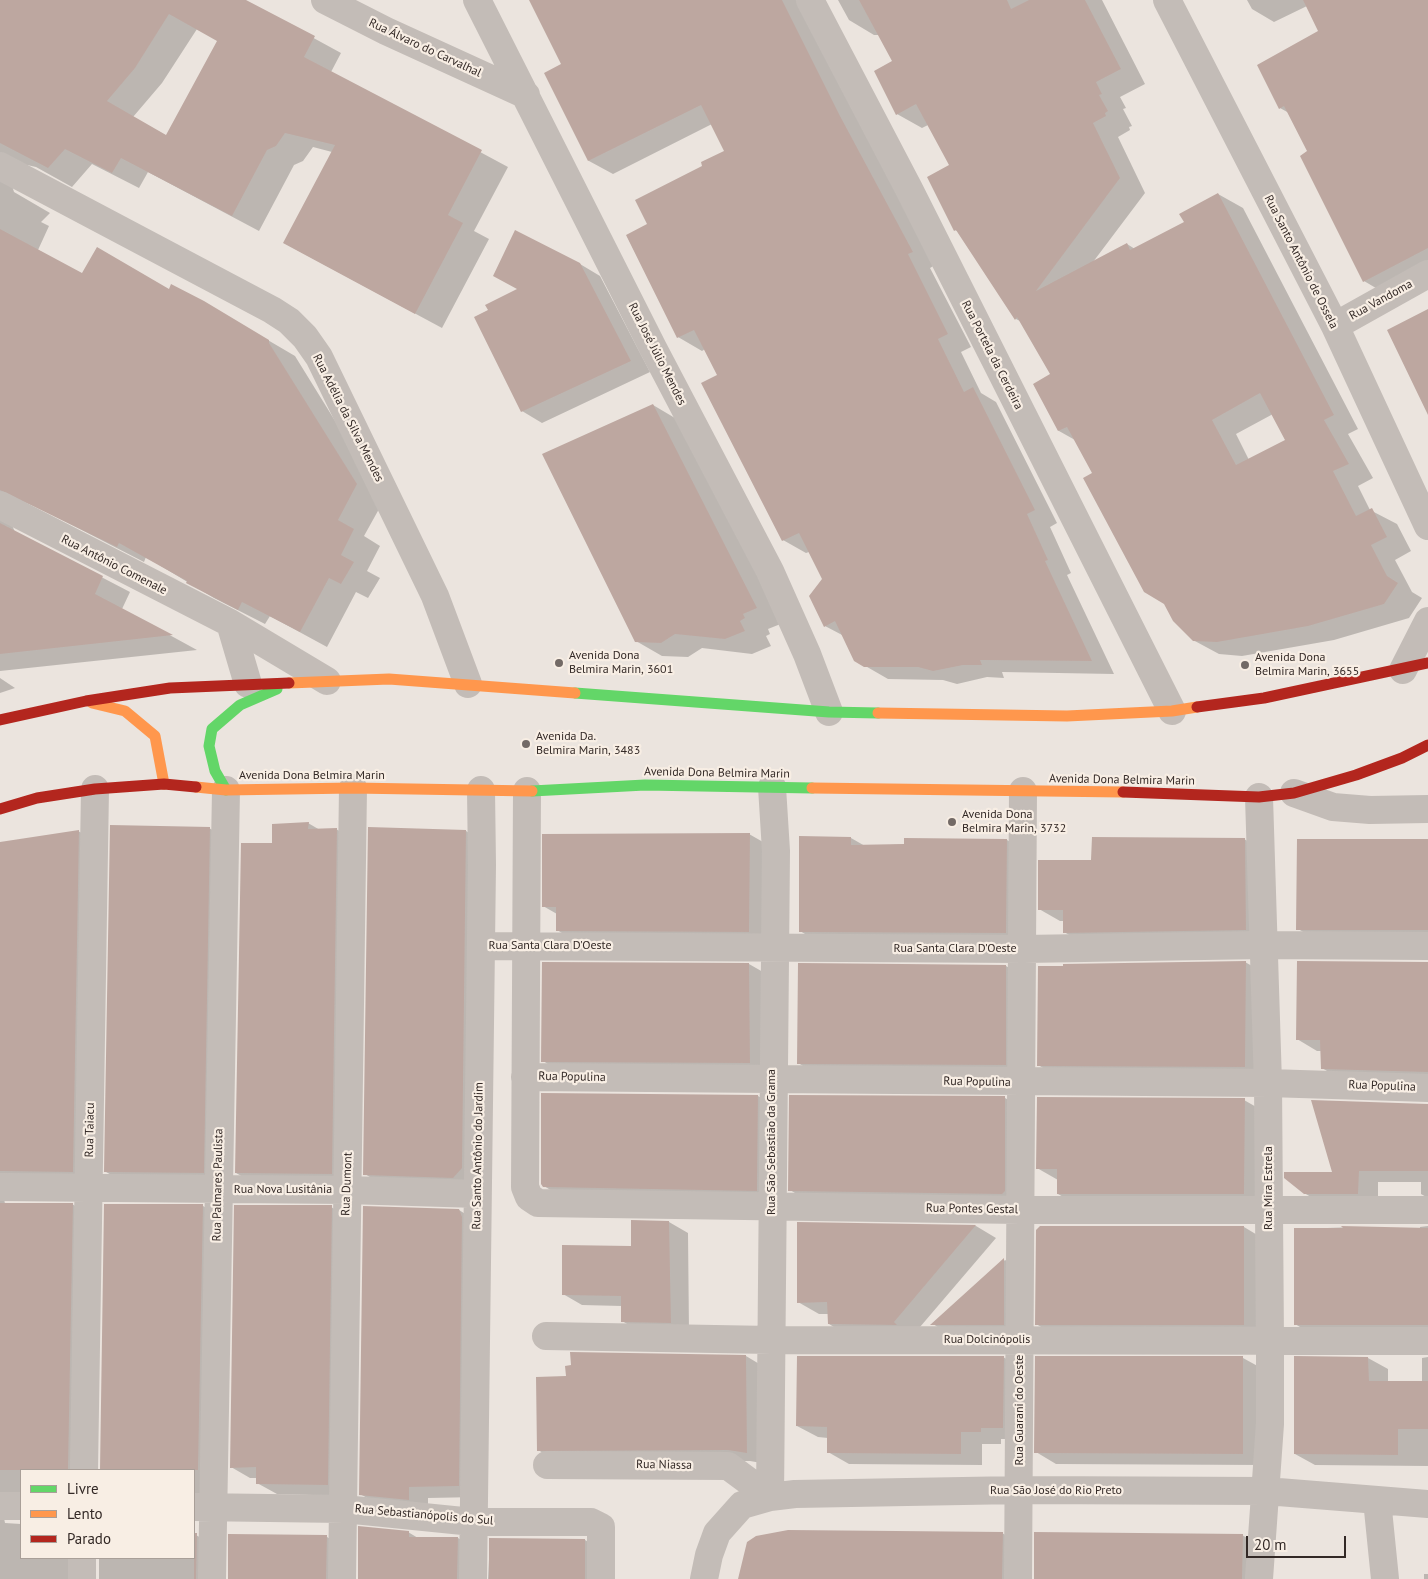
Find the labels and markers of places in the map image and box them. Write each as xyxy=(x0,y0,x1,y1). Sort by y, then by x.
place label: Avenida Dona Belmira Marin, 3601 xyxy=(569,649,673,677)
place label: Avenida Dona Belmira Marin, 3655 xyxy=(1255,651,1359,679)
marker: Avenida Dona Belmira Marin, 3601 xyxy=(553,657,565,669)
marker: Avenida Dona Belmira Marin, 3655 xyxy=(1239,659,1251,671)
place label: Avenida Da. Belmira Marin, 3483 xyxy=(536,730,640,758)
marker: Avenida Da. Belmira Marin, 3483 xyxy=(520,738,532,750)
place label: Avenida Dona Belmira Marin, 3732 xyxy=(962,808,1066,836)
marker: Avenida Dona Belmira Marin, 3732 xyxy=(946,816,958,828)

